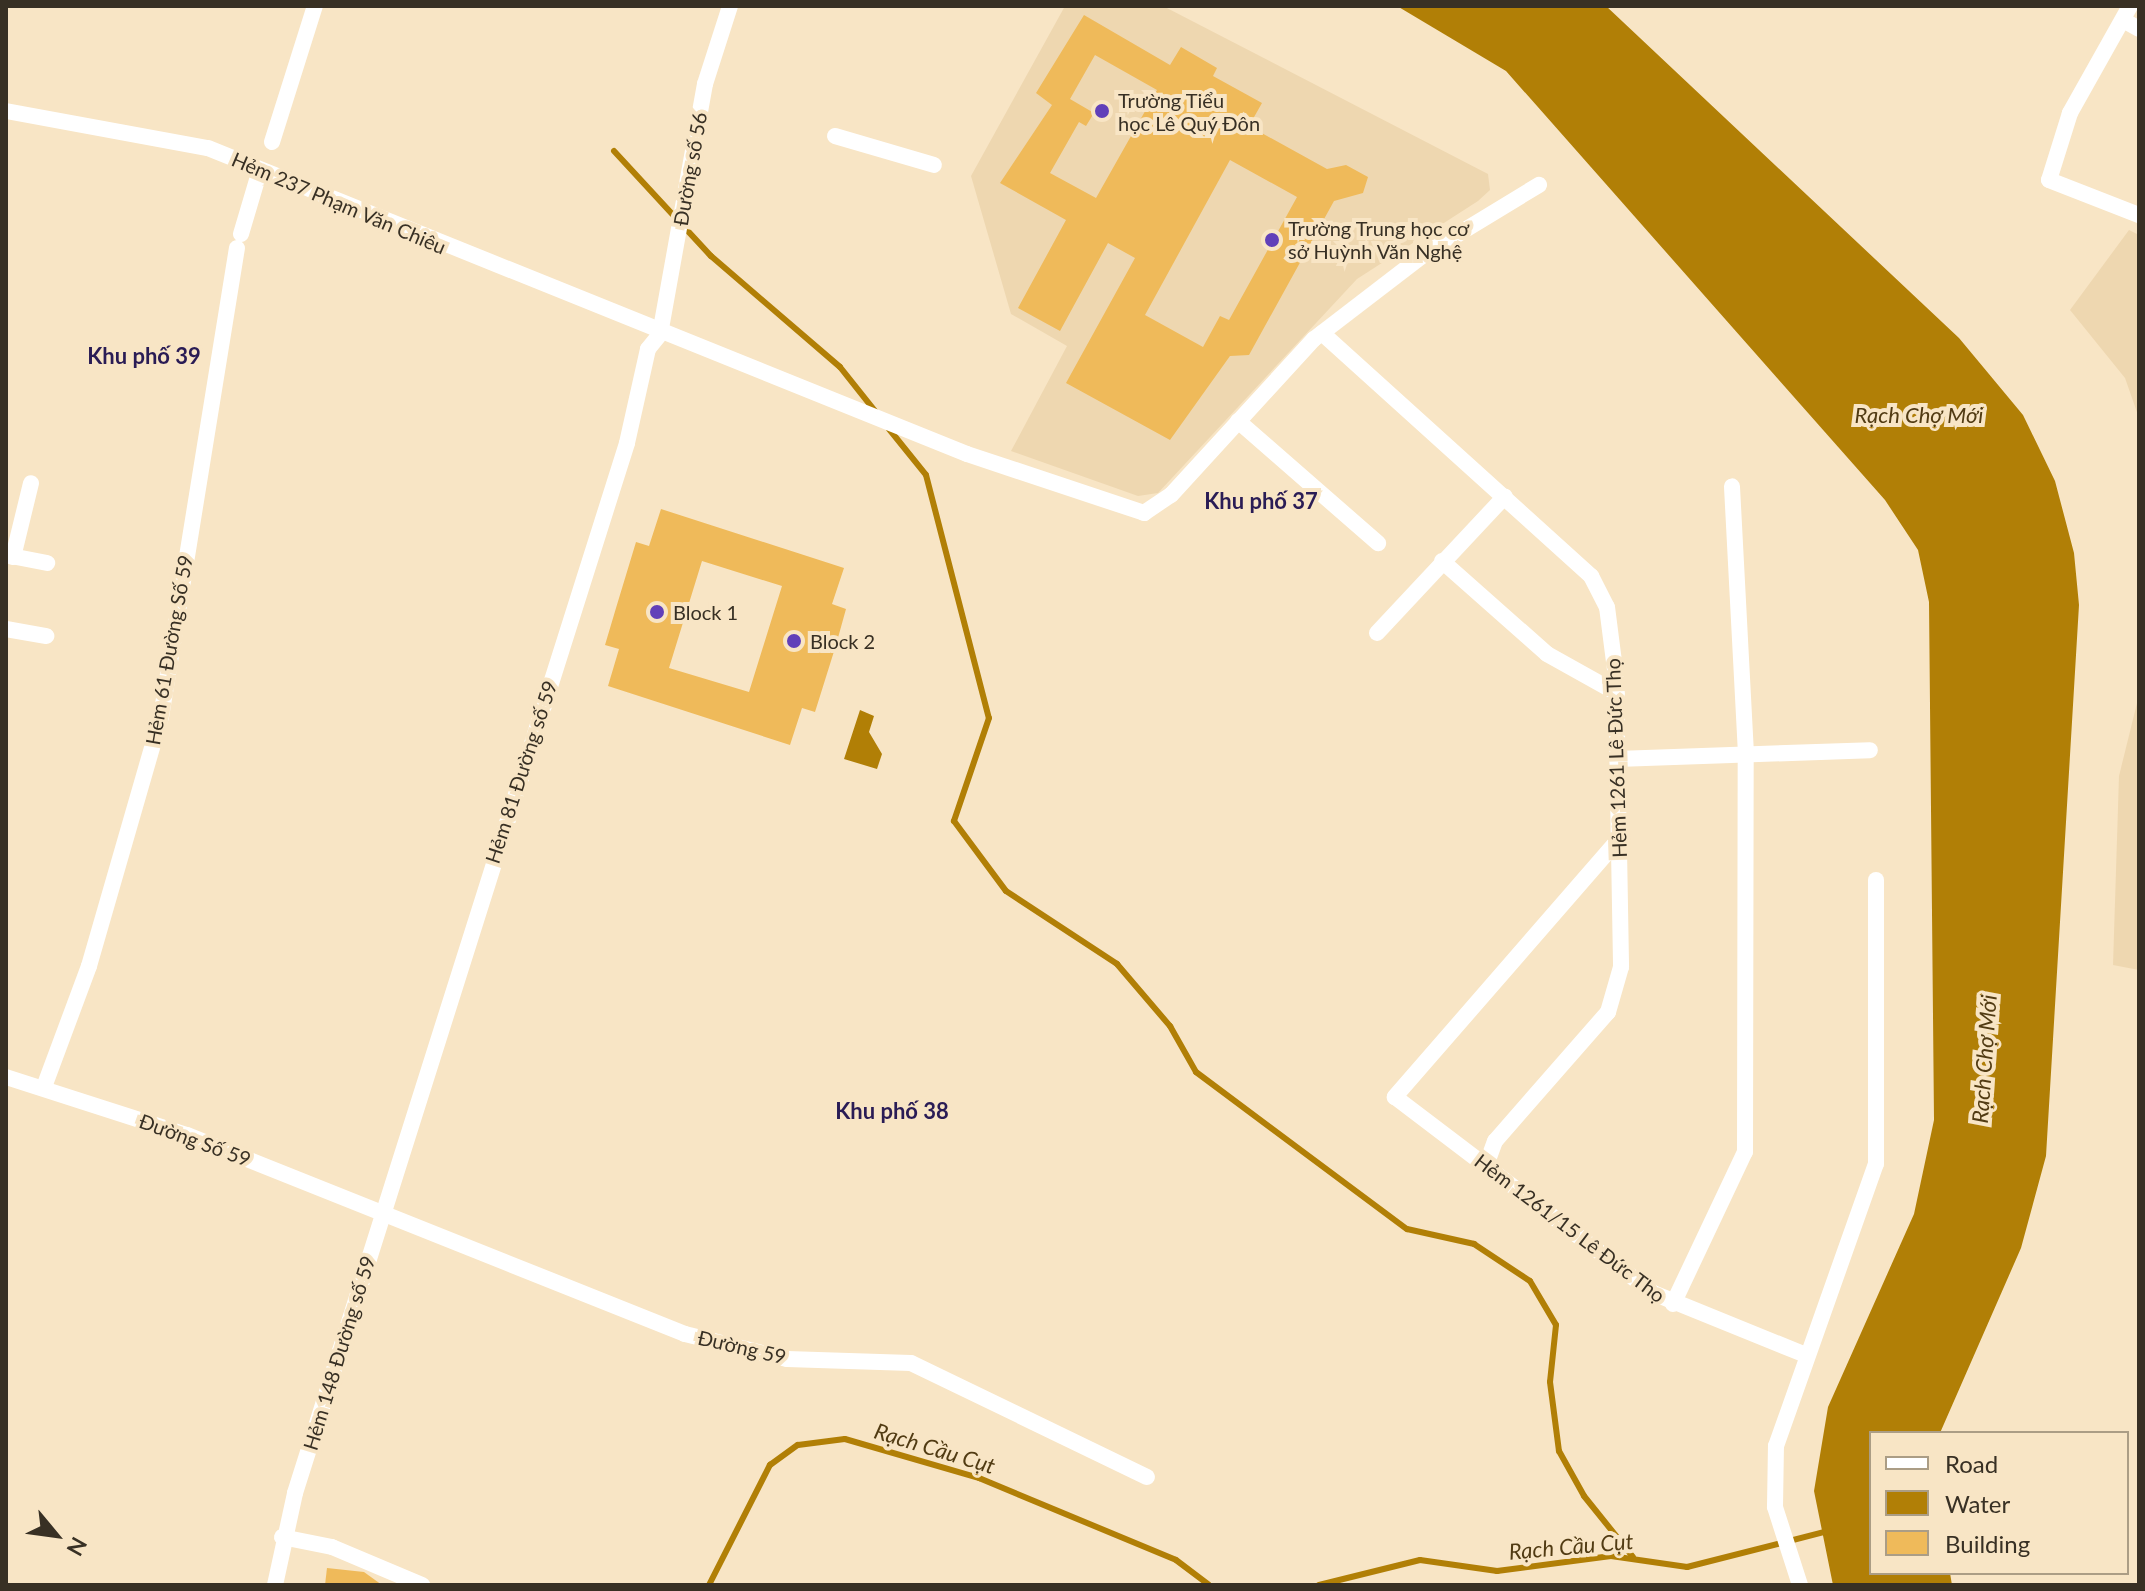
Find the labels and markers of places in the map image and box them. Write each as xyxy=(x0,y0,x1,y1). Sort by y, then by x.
place label: Trường Tiểu học Lê Quý Đôn xyxy=(1118,88,1261,135)
marker: Trường Tiểu học Lê Quý Đôn xyxy=(1093,102,1111,120)
place label: Trường Trung học cơ sở Huỳnh Văn Nghệ xyxy=(1288,216,1470,263)
marker: Trường Trung học cơ sở Huỳnh Văn Nghệ xyxy=(1263,231,1281,249)
place label: Block 1 xyxy=(673,600,738,624)
marker: Block 1 xyxy=(648,603,666,621)
place label: Block 2 xyxy=(810,629,875,653)
marker: Block 2 xyxy=(785,632,803,650)

